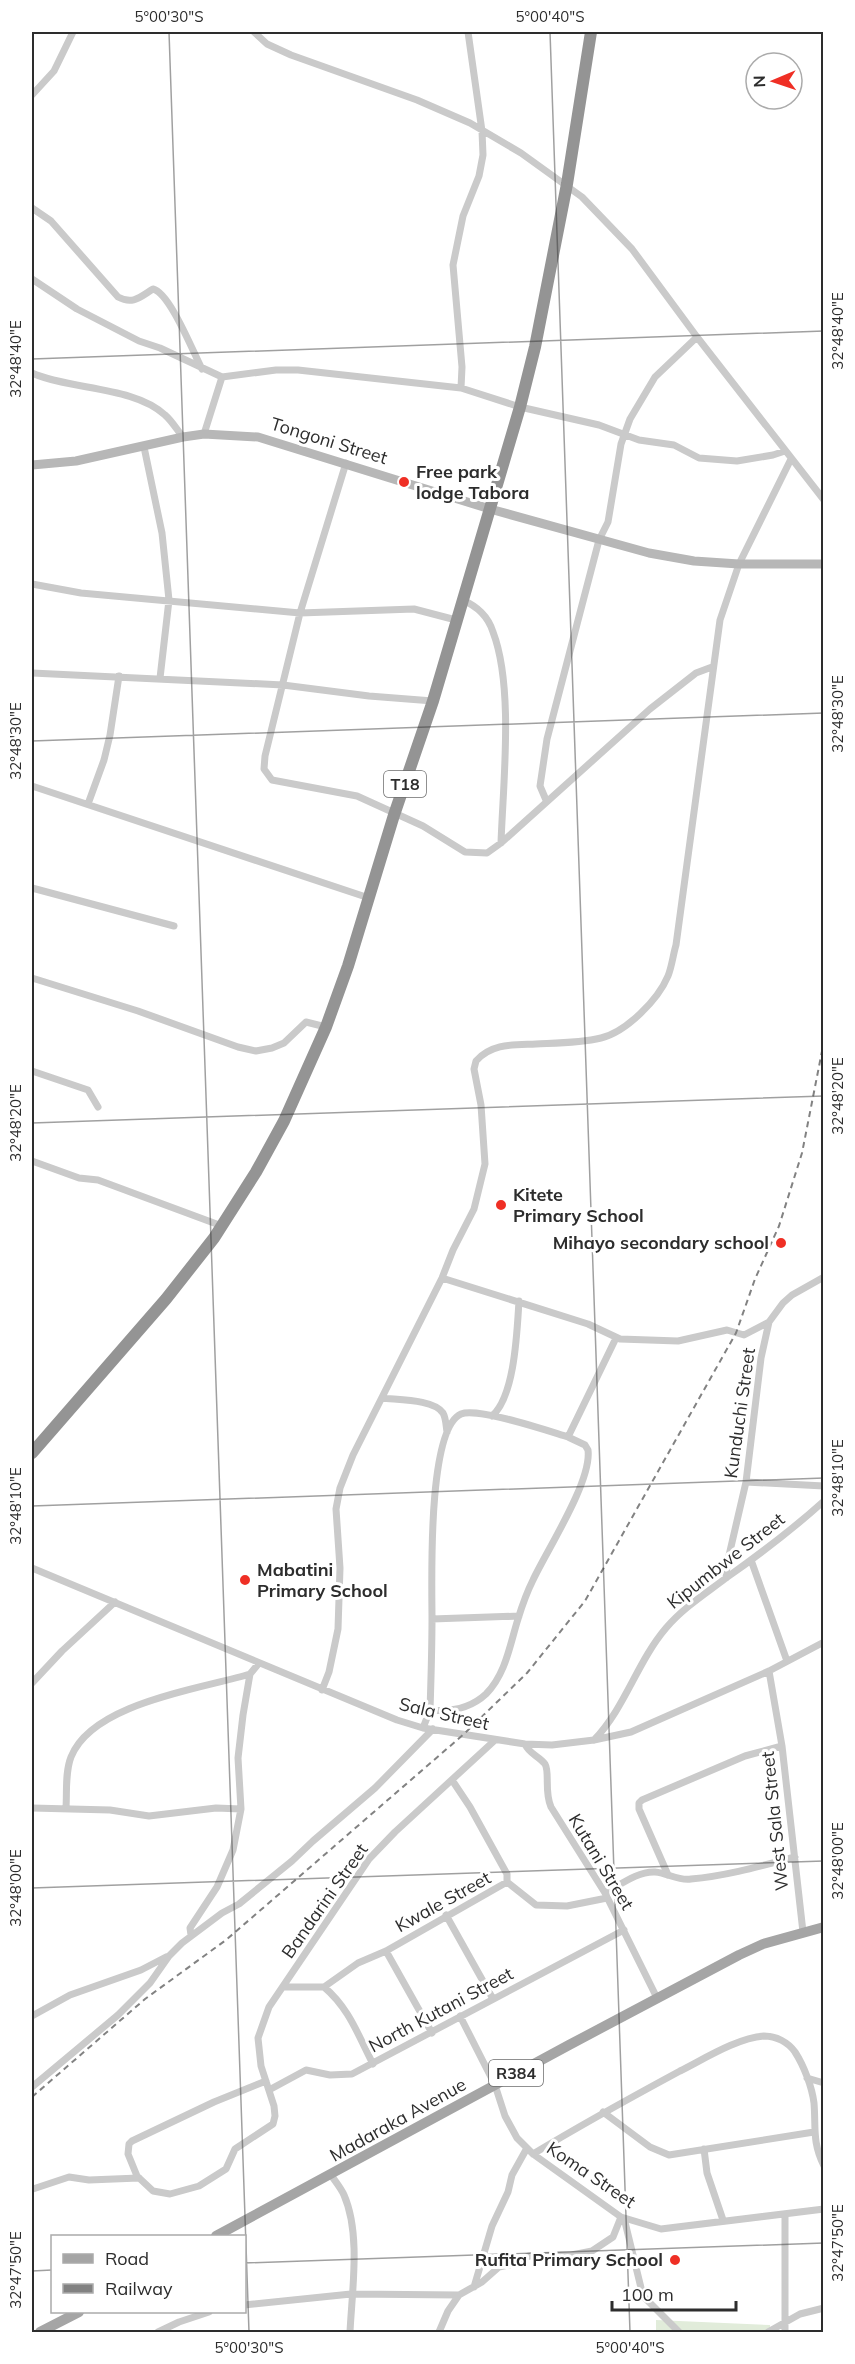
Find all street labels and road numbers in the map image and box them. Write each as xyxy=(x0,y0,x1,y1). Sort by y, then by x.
street label: Tongoni Street xyxy=(268,412,390,469)
road number: T18 xyxy=(384,771,426,797)
street label: Kunduchi Street xyxy=(719,1346,760,1480)
street label: Kipumbwe Street xyxy=(662,1507,789,1614)
street label: Sala Street xyxy=(397,1692,491,1735)
street label: West Sala Street xyxy=(756,1750,793,1892)
street label: Kutani Street xyxy=(564,1810,639,1914)
street label: Bandarini Street xyxy=(276,1839,373,1963)
street label: Kwale Street xyxy=(391,1866,495,1937)
street label: North Kutani Street xyxy=(365,1962,517,2057)
road number: R384 xyxy=(489,2060,543,2086)
street label: Madaraka Avenue xyxy=(326,2073,470,2167)
street label: Koma Street xyxy=(542,2136,640,2213)

